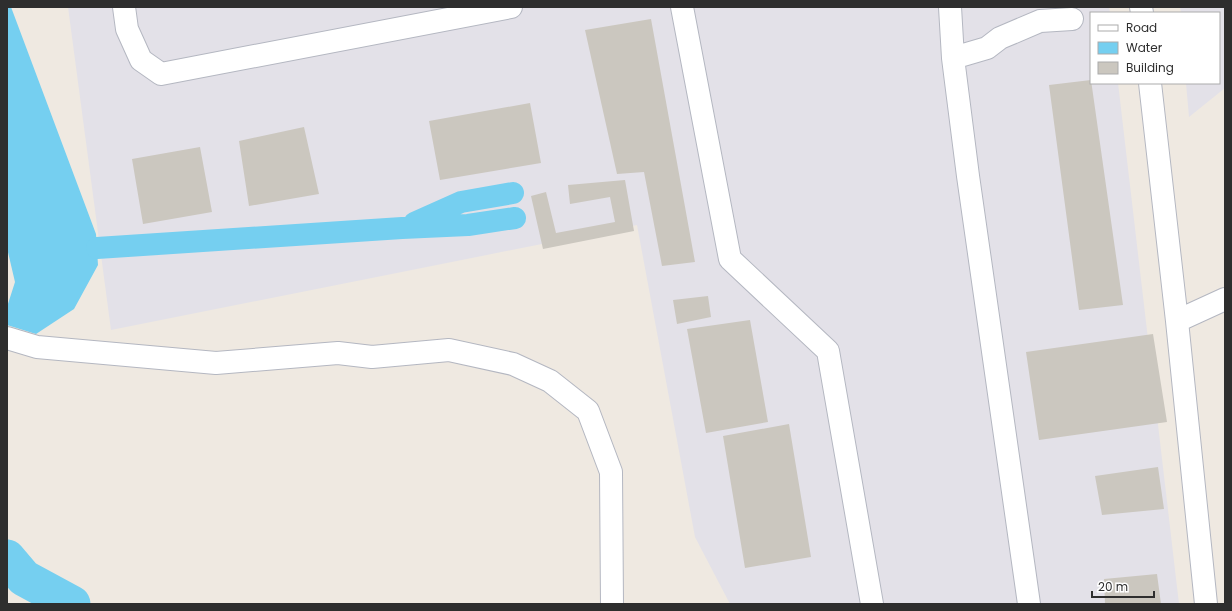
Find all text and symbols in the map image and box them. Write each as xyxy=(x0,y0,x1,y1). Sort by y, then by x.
legend xyxy=(1090,12,1220,84)
text: Road xyxy=(1126,19,1157,36)
text: Water xyxy=(1126,39,1163,56)
text: Building xyxy=(1126,59,1174,76)
scale bar xyxy=(1092,573,1154,599)
text: 20 m xyxy=(1098,578,1128,595)

